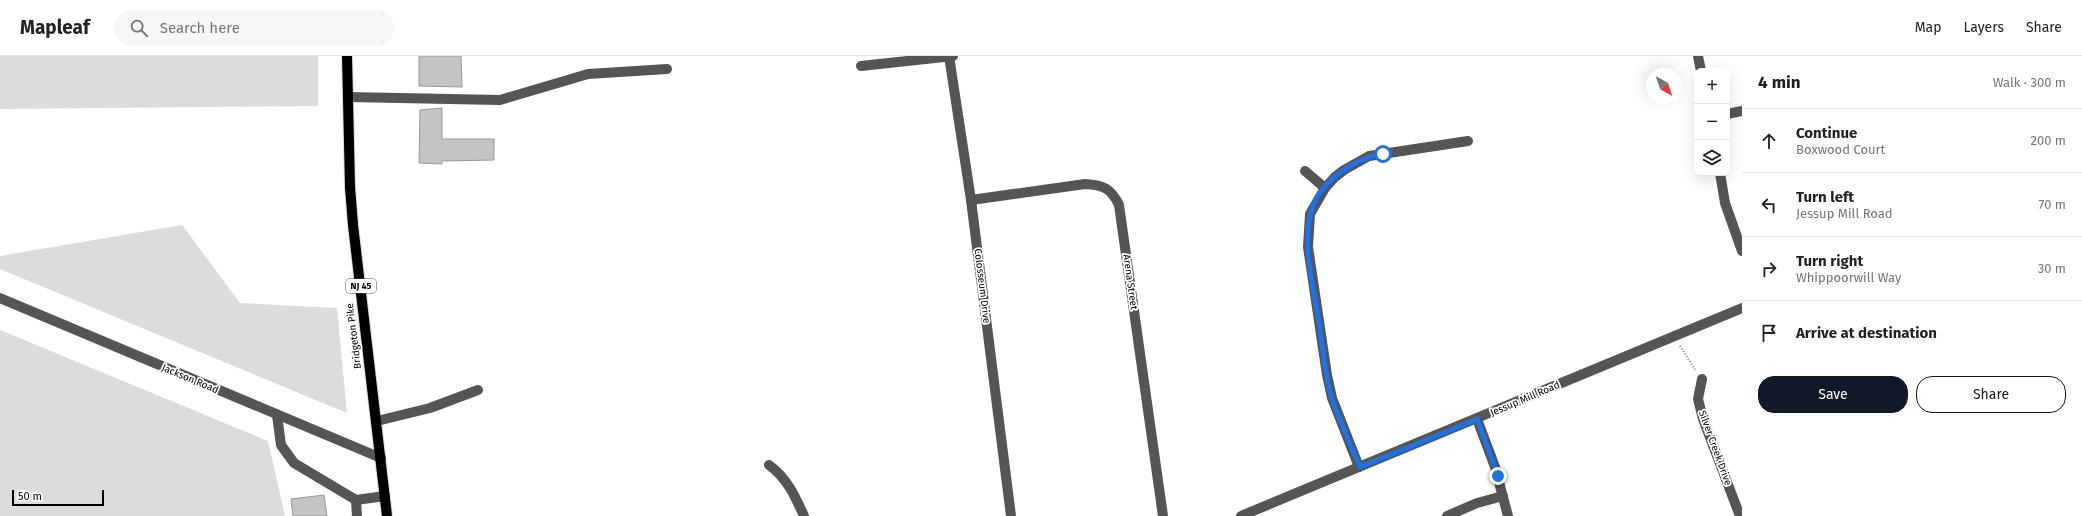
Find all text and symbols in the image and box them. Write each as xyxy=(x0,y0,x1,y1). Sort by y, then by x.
search box xyxy=(114,10,394,46)
text: Mapleaf xyxy=(20,16,90,39)
icon: search xyxy=(128,17,150,39)
text: Search here xyxy=(160,19,240,37)
text: Map xyxy=(1915,19,1941,36)
text: Layers xyxy=(1963,19,2004,36)
text: Share xyxy=(2026,19,2062,36)
north arrow xyxy=(1646,68,1682,104)
map controls xyxy=(1694,68,1730,176)
button: + xyxy=(1694,68,1730,104)
text: 4 min xyxy=(1758,72,1801,93)
text: Walk · 300 m xyxy=(1993,75,2066,90)
button: − xyxy=(1694,104,1730,140)
text: Continue xyxy=(1796,124,1857,142)
icon: ahead xyxy=(1758,130,1780,152)
text: 200 m xyxy=(2030,133,2066,148)
button: layers xyxy=(1694,140,1730,176)
text: Boxwood Court xyxy=(1796,142,1885,157)
route start xyxy=(1374,145,1392,163)
text: Turn left xyxy=(1796,188,1854,206)
icon: left xyxy=(1758,194,1780,216)
text: 70 m xyxy=(2039,197,2066,212)
text: Jessup Mill Road xyxy=(1796,206,1893,221)
street label: Colosseum Drive xyxy=(971,248,993,324)
text: Turn right xyxy=(1796,252,1863,270)
street label: Arena Street xyxy=(1120,254,1140,311)
icon: right xyxy=(1758,258,1780,280)
text: 30 m xyxy=(2038,261,2066,276)
text: Whippoorwill Way xyxy=(1796,270,1901,285)
road number: NJ 45 xyxy=(346,279,376,293)
street label: Bridgeton Pike xyxy=(344,302,364,370)
icon: arrive xyxy=(1758,322,1780,344)
text: Arrive at destination xyxy=(1796,324,1937,342)
street label: Jackson Road xyxy=(160,362,220,396)
button: Save xyxy=(1758,376,1908,413)
button: Share xyxy=(1916,376,2066,413)
street label: Jessup Mill Road xyxy=(1488,379,1562,419)
street label: Silver Creek Drive xyxy=(1696,409,1734,487)
route end xyxy=(1489,467,1507,485)
scale bar xyxy=(12,488,104,507)
text: 50 m xyxy=(18,490,42,503)

